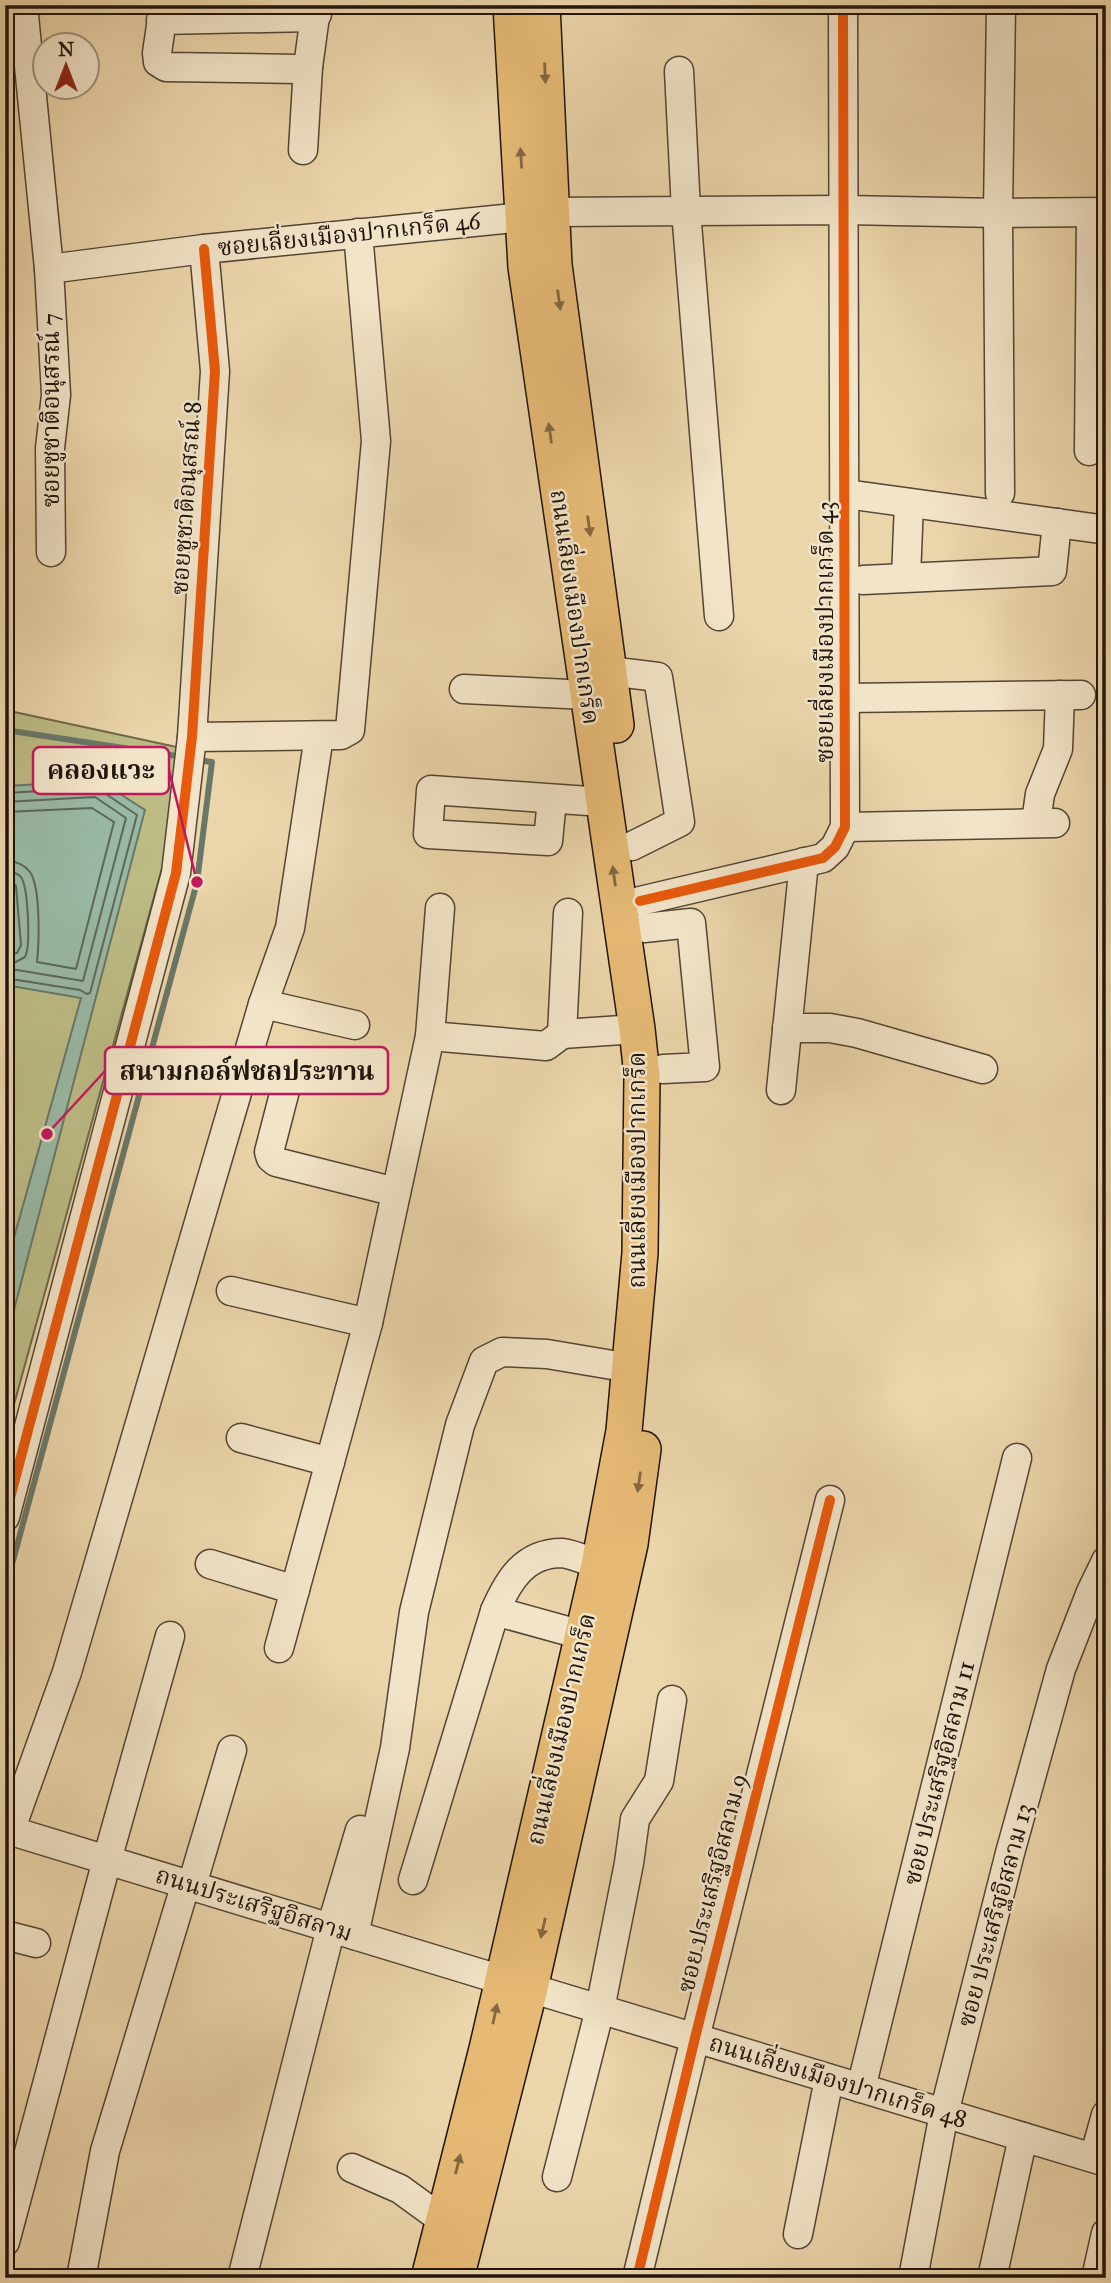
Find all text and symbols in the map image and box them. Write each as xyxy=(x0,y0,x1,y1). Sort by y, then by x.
north arrow xyxy=(32,32,102,102)
text: N xyxy=(58,38,74,61)
one-way arrow xyxy=(540,63,551,85)
one-way arrow xyxy=(515,147,526,169)
street label: ซอยเลี่ยงเมืองปากเกร็ด 46 xyxy=(216,202,483,263)
one-way arrow xyxy=(553,290,564,312)
street label: ซอยชูชาติอนุสรณ์ 7 xyxy=(35,313,66,507)
street label: ซอยชูชาติอนุสรณ์ 8 xyxy=(163,400,208,596)
one-way arrow xyxy=(544,422,555,444)
street label: ถนนเลี่ยงเมืองปากเกร็ด xyxy=(544,487,609,726)
street label: ซอยเลี่ยงเมืองปากเกร็ด 43 xyxy=(807,501,840,763)
one-way arrow xyxy=(584,515,595,537)
callout: คลองแวะ xyxy=(33,747,169,794)
text: คลองแวะ xyxy=(47,754,155,786)
one-way arrow xyxy=(608,865,619,887)
callout: สนามกอล์ฟชลประทาน xyxy=(105,1047,388,1094)
street label: ถนนเลี่ยงเมืองปากเกร็ด xyxy=(619,1052,652,1288)
text: สนามกอล์ฟชลประทาน xyxy=(120,1055,374,1087)
one-way arrow xyxy=(633,1471,644,1493)
street label: ถนนเลี่ยงเมืองปากเกร็ด xyxy=(517,1610,602,1848)
street label: ซอย ประเสริฐอิสลาม 11 xyxy=(897,1658,981,1888)
street label: ซอย ประเสริฐอิสลาม 9 xyxy=(670,1771,754,1995)
street label: ซอย ประเสริฐอิสลาม 13 xyxy=(951,1800,1039,2030)
street label: ถนนประเสริฐอิสลาม xyxy=(152,1860,356,1948)
one-way arrow xyxy=(538,1917,549,1939)
one-way arrow xyxy=(489,2003,500,2025)
street label: ถนนเลี่ยงเมืองปากเกร็ด 48 xyxy=(705,2025,971,2135)
one-way arrow xyxy=(453,2153,464,2175)

